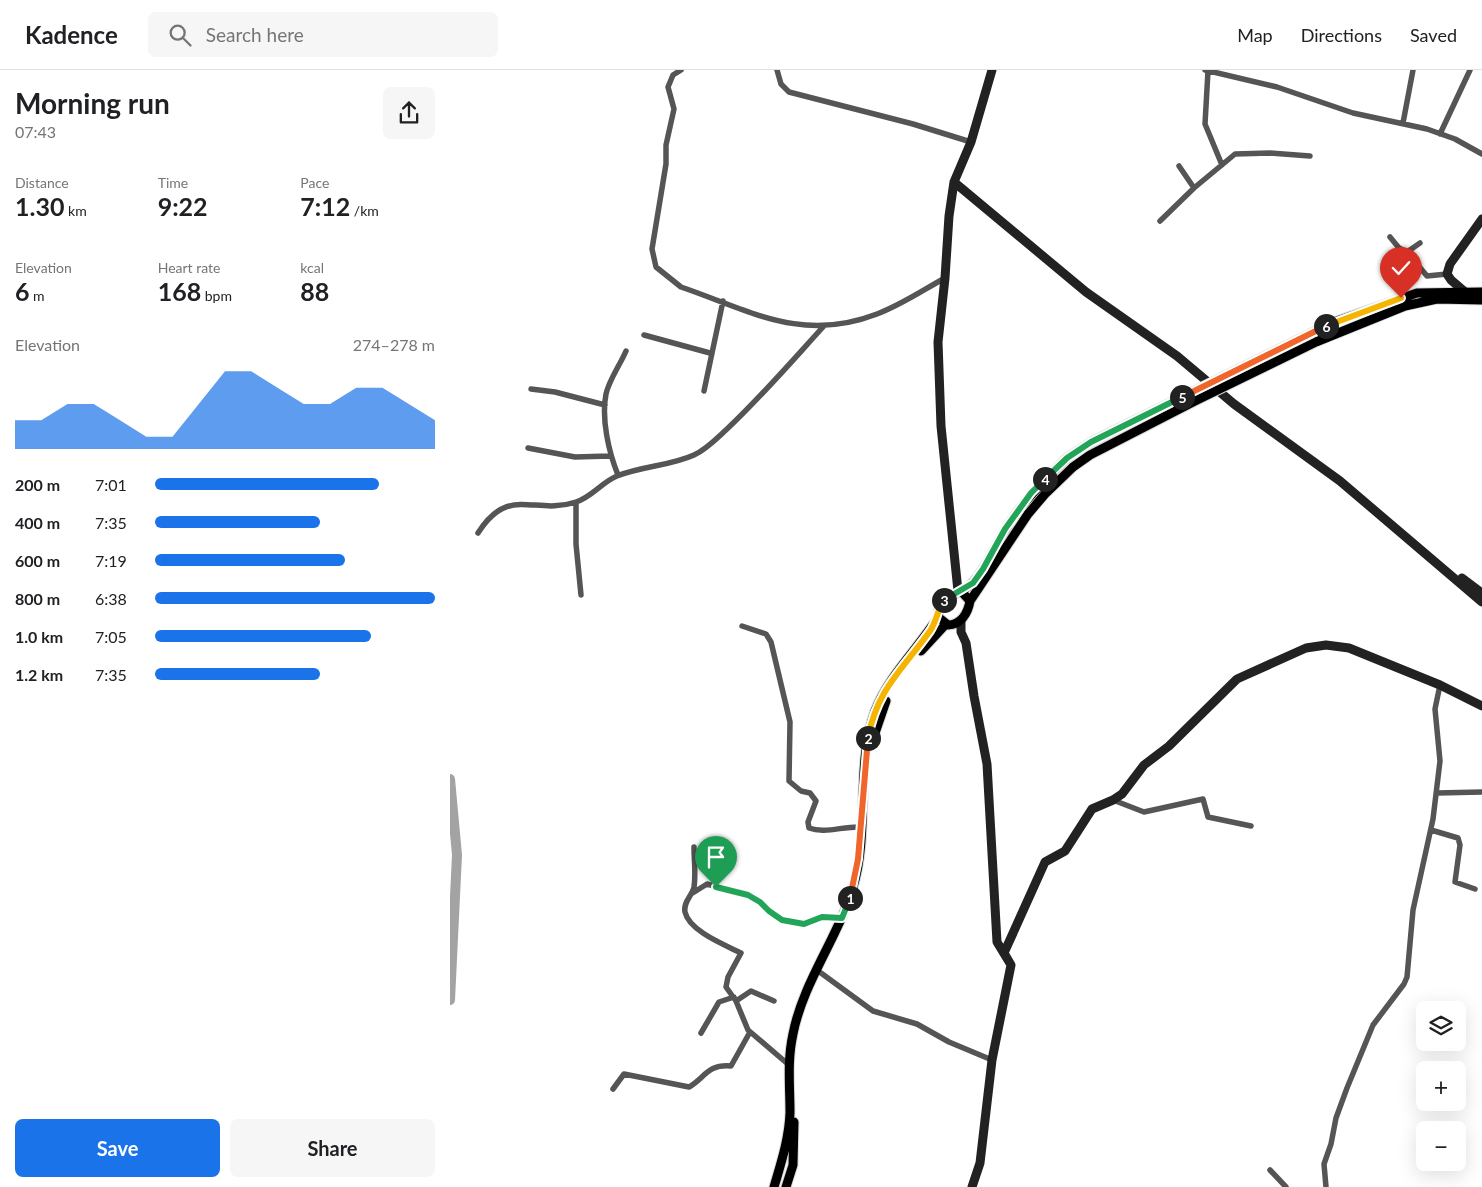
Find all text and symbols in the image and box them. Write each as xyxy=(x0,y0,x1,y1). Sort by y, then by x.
search box xyxy=(148,12,498,57)
text: Kadence xyxy=(25,20,118,49)
icon: search xyxy=(166,21,194,49)
text: Search here xyxy=(206,23,304,46)
text: Map xyxy=(1237,24,1273,46)
text: Directions xyxy=(1301,24,1382,46)
text: Saved xyxy=(1410,24,1457,46)
text: Morning run xyxy=(15,86,170,120)
button: share xyxy=(383,87,435,139)
text: 07:43 xyxy=(15,122,56,141)
text: Distance xyxy=(15,174,69,191)
text: Time xyxy=(158,174,188,191)
text: Pace xyxy=(300,174,329,191)
text: 1.30 xyxy=(15,191,64,221)
text: 9:22 xyxy=(158,191,208,221)
text: 7:12 xyxy=(300,191,350,221)
text: km xyxy=(64,202,87,219)
text: /km xyxy=(350,202,379,219)
pin xyxy=(1380,247,1422,298)
icon: check xyxy=(1387,254,1415,282)
text: Elevation xyxy=(15,259,72,276)
text: Heart rate xyxy=(158,259,220,276)
text: kcal xyxy=(300,259,324,276)
text: 6 xyxy=(15,276,30,306)
text: 168 xyxy=(158,276,201,306)
text: 88 xyxy=(300,276,329,306)
text: m xyxy=(30,287,45,304)
text: bpm xyxy=(201,287,232,304)
pin: 6 xyxy=(1314,314,1338,338)
text: 6 xyxy=(1322,318,1331,335)
text: Elevation xyxy=(15,335,80,354)
text: 274–278 m xyxy=(353,335,435,354)
pin: 5 xyxy=(1170,384,1194,410)
text: 5 xyxy=(1178,389,1187,406)
pin: 4 xyxy=(1032,466,1058,492)
text: 4 xyxy=(1041,471,1050,488)
text: 200 m xyxy=(15,475,60,494)
text: 7:01 xyxy=(95,475,127,494)
text: 400 m xyxy=(15,513,60,532)
text: 7:35 xyxy=(95,513,127,532)
text: 600 m xyxy=(15,551,60,570)
text: 7:19 xyxy=(95,551,127,570)
pin: 3 xyxy=(932,588,956,612)
text: 800 m xyxy=(15,589,60,608)
text: 6:38 xyxy=(95,589,127,608)
text: 3 xyxy=(940,592,949,609)
text: 1.0 km xyxy=(15,627,63,646)
text: 7:05 xyxy=(95,627,127,646)
text: 1.2 km xyxy=(15,665,63,684)
text: 7:35 xyxy=(95,665,127,684)
pin: 2 xyxy=(856,726,880,750)
text: 2 xyxy=(864,730,873,747)
pin xyxy=(695,836,737,887)
icon: arrive xyxy=(702,843,730,871)
pin: 1 xyxy=(838,886,862,910)
text: 1 xyxy=(846,890,855,907)
map controls xyxy=(1416,1001,1466,1171)
button: layers xyxy=(1416,1001,1466,1051)
button: + xyxy=(1416,1061,1466,1111)
button: Save xyxy=(15,1119,220,1177)
button: Share xyxy=(230,1119,435,1177)
button: − xyxy=(1416,1121,1466,1171)

